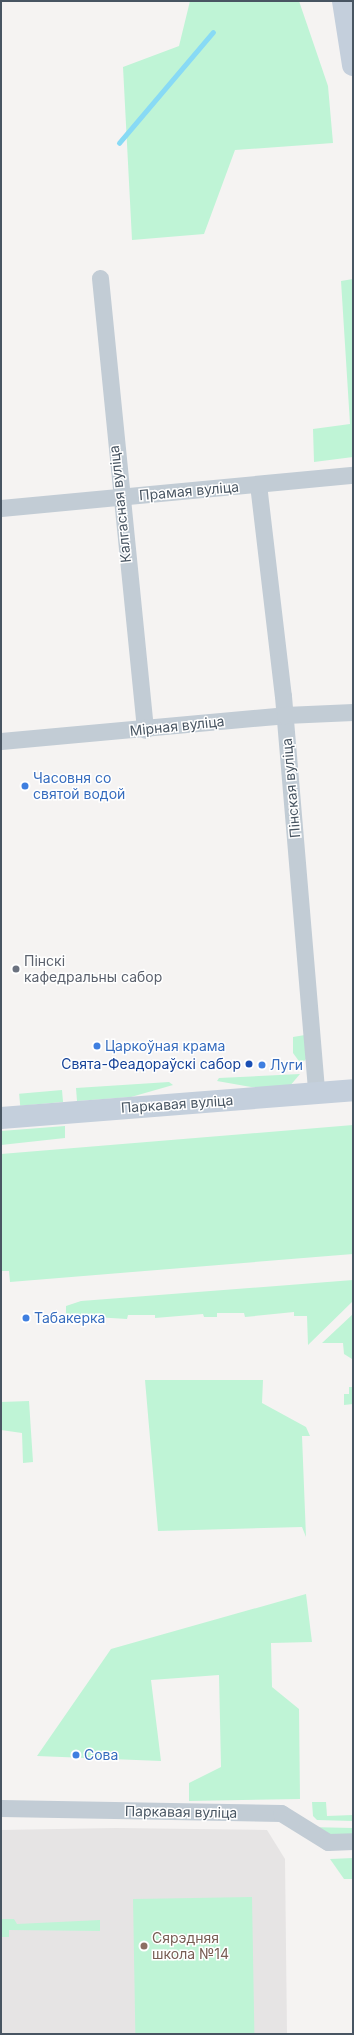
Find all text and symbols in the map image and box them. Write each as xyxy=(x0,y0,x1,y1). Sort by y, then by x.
street label: Калгасная вуліца xyxy=(105,444,135,564)
street label: Прамая вуліца xyxy=(138,478,240,504)
street label: Мірная вуліца xyxy=(129,713,225,739)
street label: Пінская вуліца xyxy=(278,737,304,839)
place label: Часовня со святой водой xyxy=(33,770,125,802)
marker: Часовня со святой водой xyxy=(20,781,30,791)
place label: Пінскі кафедральны сабор xyxy=(24,953,162,986)
marker: Пінскі кафедральны сабор xyxy=(11,964,21,974)
place label: Царкоўная крама xyxy=(105,1038,225,1054)
marker: Царкоўная крама xyxy=(92,1041,102,1051)
place label: Свята-Феадораўскі сабор xyxy=(61,1056,241,1072)
place label: Луги xyxy=(270,1057,303,1073)
marker: Свята-Феадораўскі сабор xyxy=(244,1059,254,1069)
marker: Луги xyxy=(257,1060,267,1070)
street label: Паркавая вуліца xyxy=(120,1092,234,1116)
place label: Табакерка xyxy=(34,1310,105,1326)
marker: Табакерка xyxy=(21,1313,31,1323)
place label: Сова xyxy=(84,1747,118,1763)
marker: Сова xyxy=(71,1750,81,1760)
street label: Паркавая вуліца xyxy=(125,1803,237,1821)
place label: Сярэдняя школа №14 xyxy=(152,1930,229,1962)
marker: Сярэдняя школа №14 xyxy=(139,1941,149,1951)

